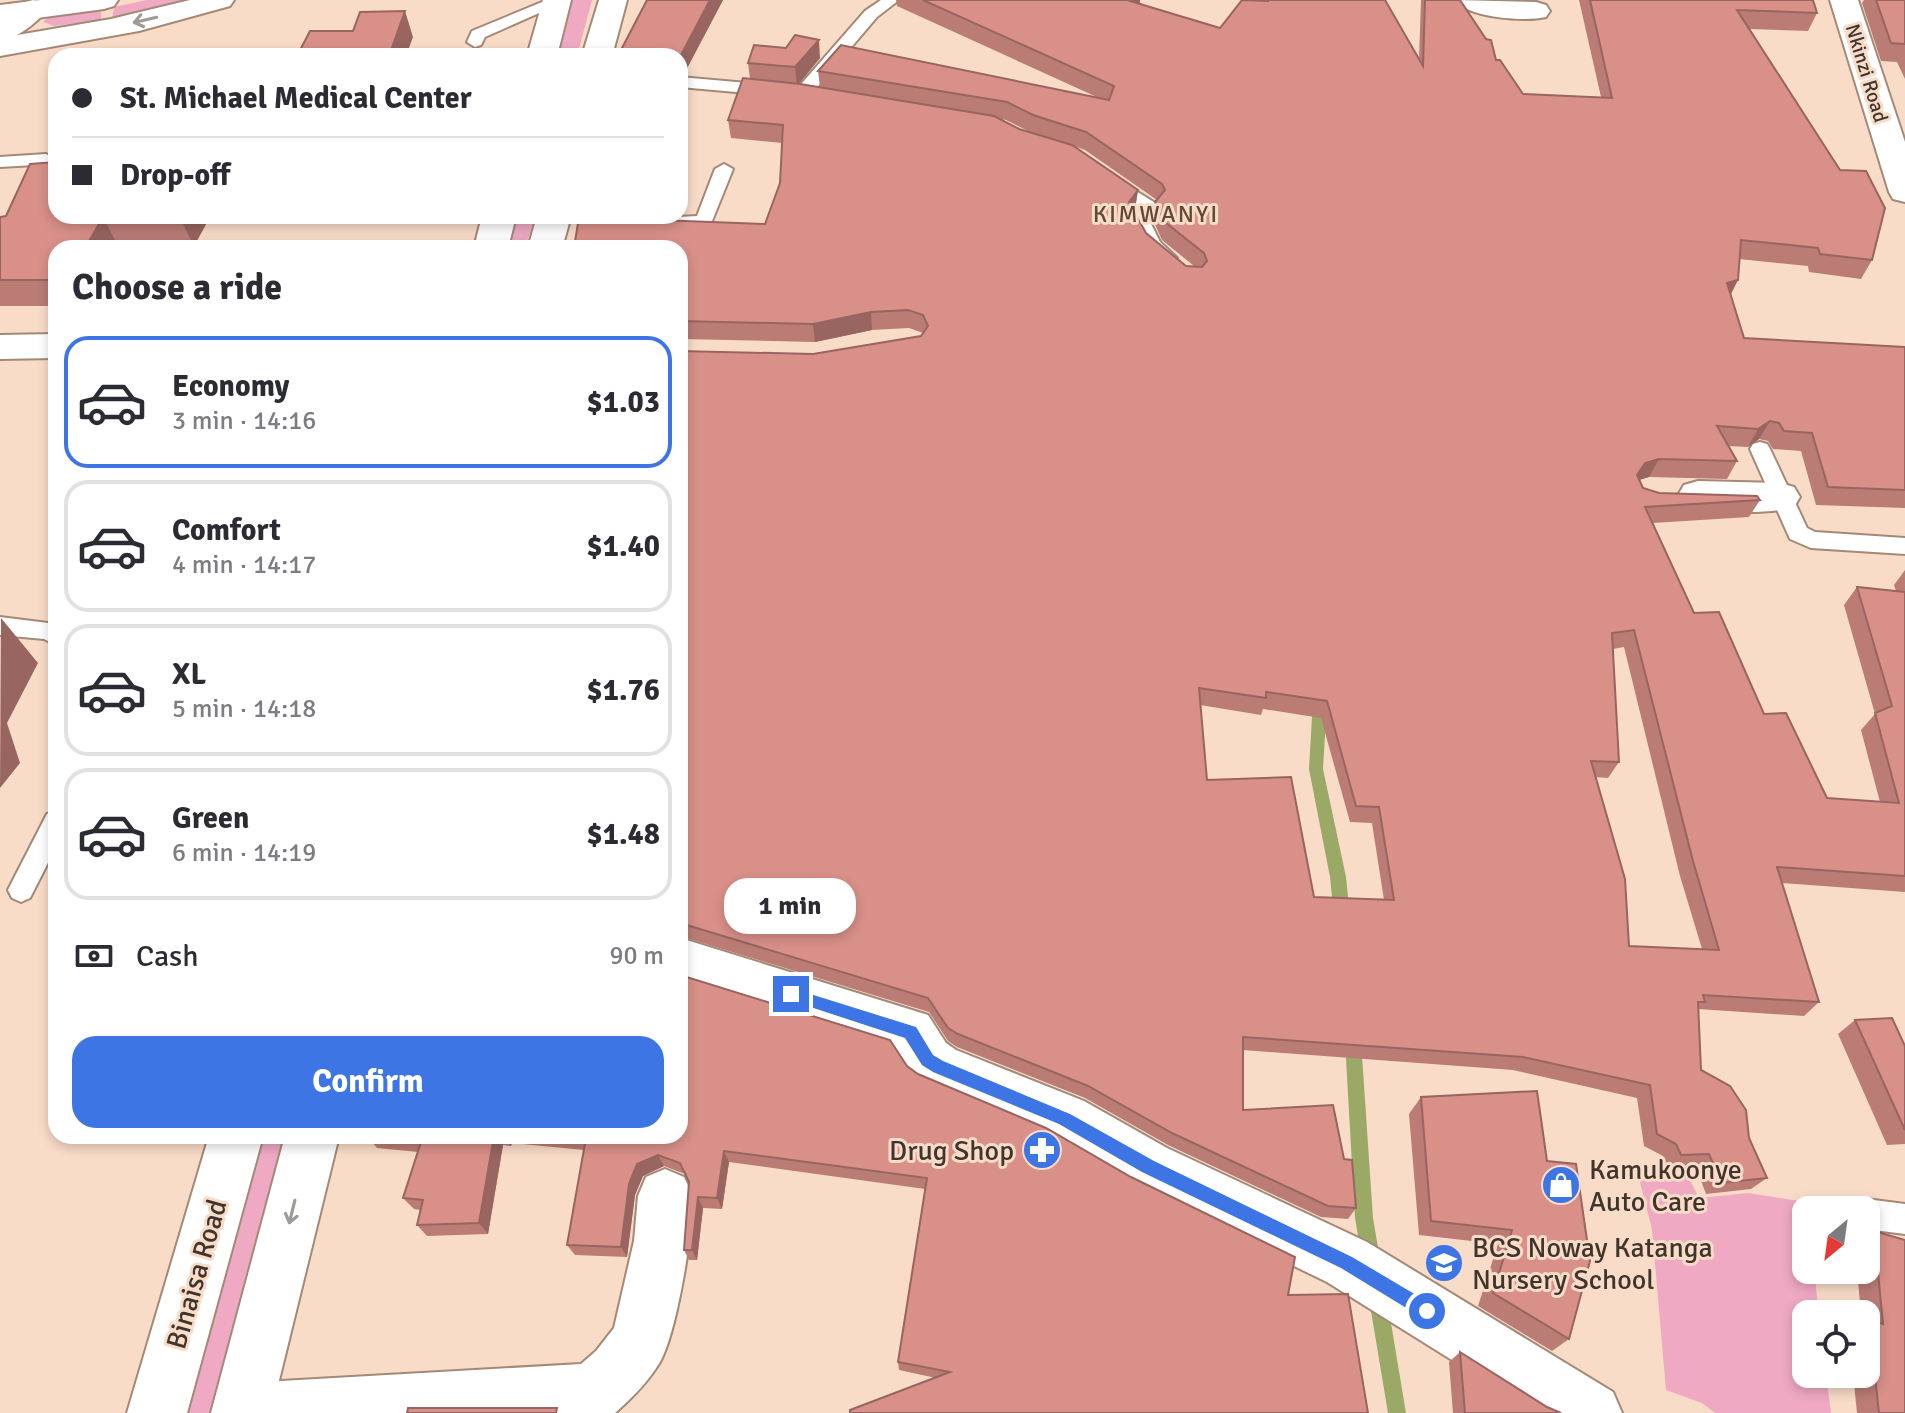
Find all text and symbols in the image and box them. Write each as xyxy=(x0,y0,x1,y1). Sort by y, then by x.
one-way arrow xyxy=(133,13,158,28)
street label: Nkinzi Road xyxy=(1840,21,1893,125)
text: St. Michael Medical Center xyxy=(120,80,472,117)
text: Drop-off xyxy=(120,157,230,194)
district label: KIMWANYI xyxy=(1093,199,1219,229)
text: Choose a ride xyxy=(72,265,282,310)
icon: car xyxy=(76,366,148,438)
text: Economy xyxy=(172,368,289,405)
text: $1.03 xyxy=(587,384,660,421)
text: 3 min · 14:16 xyxy=(172,405,316,437)
icon: car xyxy=(76,510,148,582)
text: Comfort xyxy=(172,512,281,549)
text: $1.40 xyxy=(587,528,660,565)
text: 4 min · 14:17 xyxy=(172,549,316,581)
icon: car xyxy=(76,654,148,726)
text: XL xyxy=(172,656,206,693)
text: $1.76 xyxy=(587,672,660,709)
text: 5 min · 14:18 xyxy=(172,693,316,725)
icon: car xyxy=(76,798,148,870)
text: Green xyxy=(172,800,249,837)
text: $1.48 xyxy=(587,816,660,853)
text: 6 min · 14:19 xyxy=(172,837,316,869)
callout: 1 min xyxy=(725,878,857,934)
text: 1 min xyxy=(759,890,821,922)
icon: cash xyxy=(72,934,116,978)
text: Cash xyxy=(136,938,199,975)
text: 90 m xyxy=(609,940,664,972)
route end xyxy=(773,976,809,1012)
button: Confirm xyxy=(72,1036,664,1128)
pharmacy icon: Drug Shop xyxy=(1021,1129,1063,1171)
place label: Drug Shop xyxy=(889,1134,1014,1168)
place label: Kamukoonye Auto Care xyxy=(1589,1153,1742,1219)
shop icon: Kamukoonye Auto Care xyxy=(1540,1164,1582,1206)
street label: Binaisa Road xyxy=(159,1195,235,1353)
north arrow xyxy=(1792,1196,1880,1284)
map controls xyxy=(1792,1196,1880,1388)
one-way arrow xyxy=(284,1198,299,1224)
place label: BCS Noway Katanga Nursery School xyxy=(1472,1231,1713,1297)
school or university icon: BCS Noway Katanga Nursery School xyxy=(1423,1242,1465,1284)
route start xyxy=(1409,1293,1445,1329)
button: locate xyxy=(1792,1300,1880,1388)

